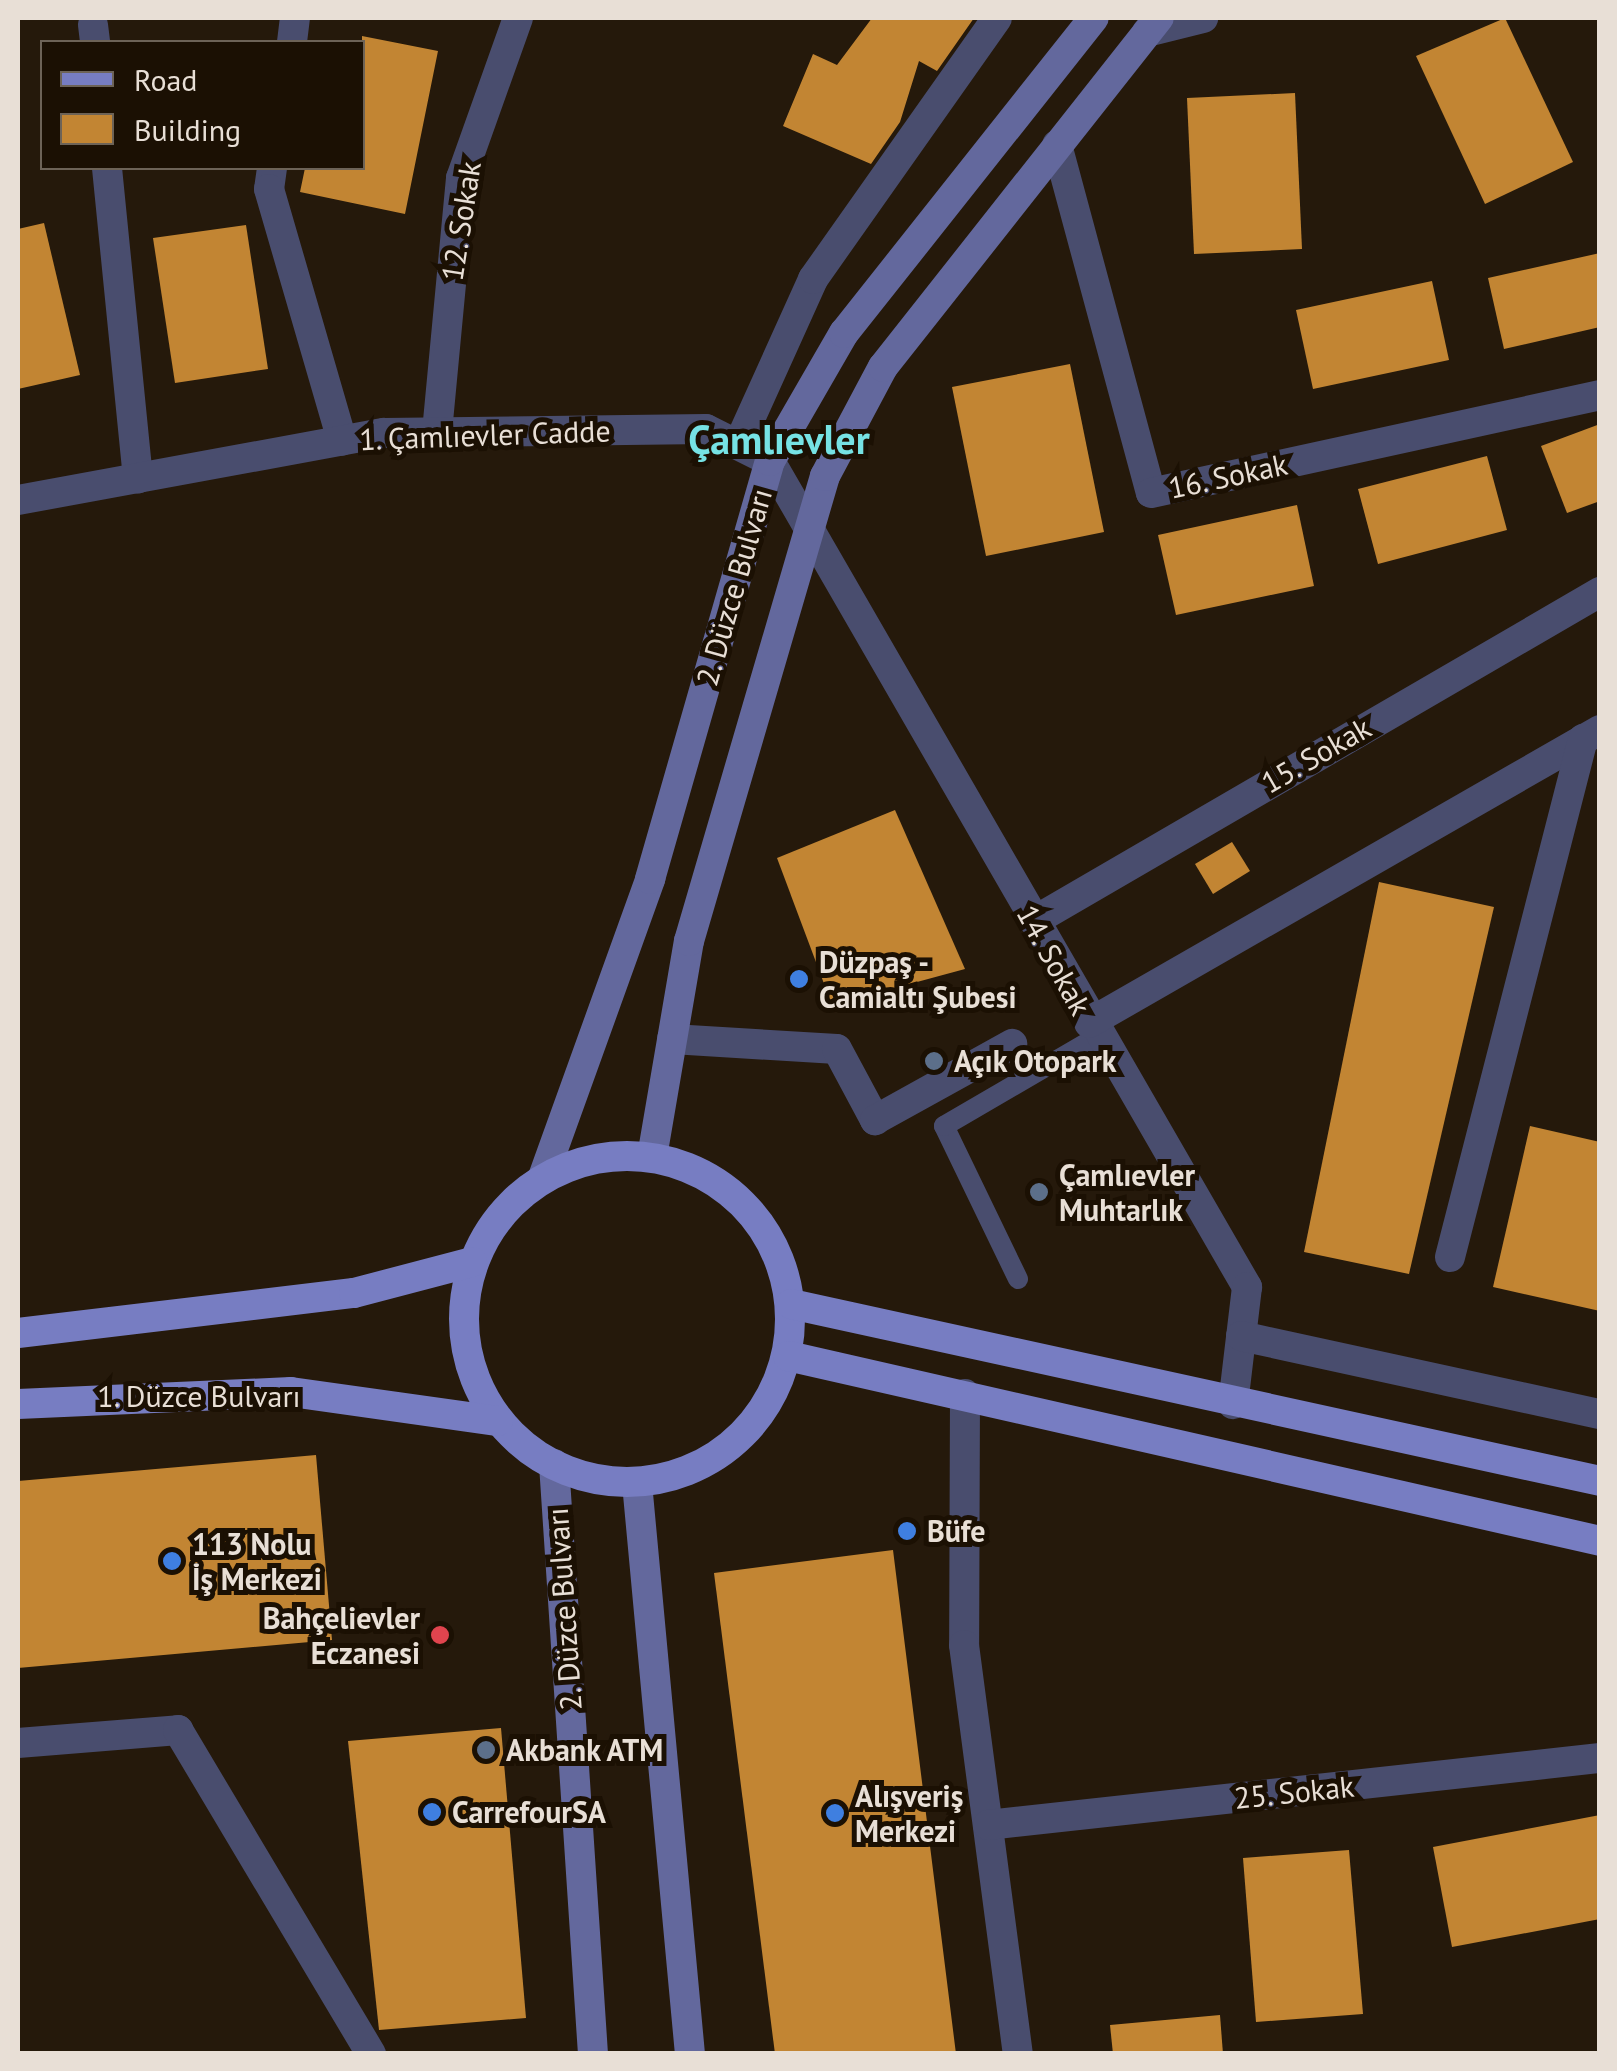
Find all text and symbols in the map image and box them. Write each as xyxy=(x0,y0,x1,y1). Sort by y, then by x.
legend xyxy=(40,40,365,170)
text: Road xyxy=(134,60,198,99)
text: Building xyxy=(134,110,241,149)
street label: 12. Sokak xyxy=(434,158,488,284)
street label: 1. Çamlıevler Cadde xyxy=(358,413,612,457)
district label: Çamlıevler xyxy=(688,415,870,463)
street label: 16. Sokak xyxy=(1164,446,1292,506)
street label: 2. Düzce Bulvarı xyxy=(688,483,780,691)
street label: 15. Sokak xyxy=(1254,709,1378,801)
street label: 14. Sokak xyxy=(1008,898,1100,1022)
place label: Düzpaş - Camialtı Şubesi xyxy=(819,944,1016,1014)
marker: Düzpaş - Camialtı Şubesi xyxy=(788,968,810,990)
place label: Açık Otopark xyxy=(954,1043,1118,1079)
marker: Açık Otopark xyxy=(923,1050,945,1072)
place label: Çamlıevler Muhtarlık xyxy=(1059,1157,1195,1228)
marker: Çamlıevler Muhtarlık xyxy=(1028,1181,1050,1203)
street label: 1. Düzce Bulvarı xyxy=(96,1378,302,1414)
street label: 2. Düzce Bulvarı xyxy=(539,1505,589,1713)
place label: Büfe xyxy=(927,1513,986,1549)
marker: Büfe xyxy=(896,1520,918,1542)
place label: 113 Nolu İş Merkezi xyxy=(192,1526,322,1596)
marker: 113 Nolu İş Merkezi xyxy=(161,1550,183,1572)
place label: Bahçelievler Eczanesi xyxy=(263,1600,420,1670)
marker: Bahçelievler Eczanesi xyxy=(429,1624,451,1646)
place label: Akbank ATM xyxy=(506,1732,665,1768)
marker: Akbank ATM xyxy=(475,1739,497,1761)
street label: 25. Sokak xyxy=(1231,1768,1357,1816)
place label: Alışveriş Merkezi xyxy=(855,1778,963,1848)
place label: CarrefourSA xyxy=(452,1794,606,1830)
marker: CarrefourSA xyxy=(421,1801,443,1823)
marker: Alışveriş Merkezi xyxy=(824,1802,846,1824)

